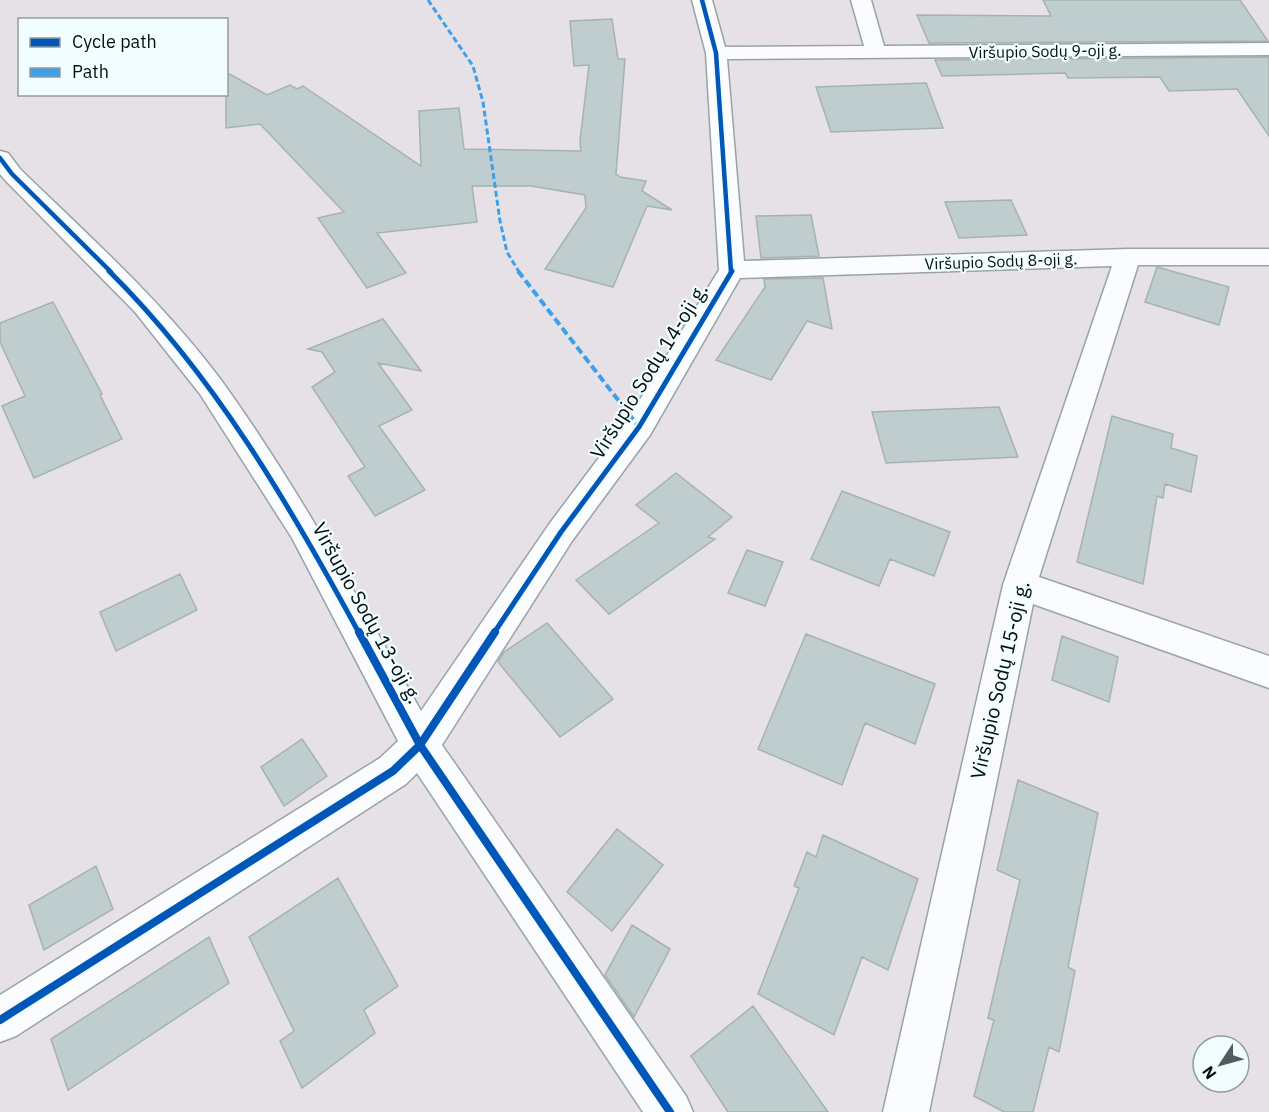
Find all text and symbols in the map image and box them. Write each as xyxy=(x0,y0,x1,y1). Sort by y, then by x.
legend xyxy=(18,18,228,96)
text: Cycle path xyxy=(72,30,157,53)
street label: Viršupio Sodų 9-oji g. xyxy=(968,40,1122,62)
text: Path xyxy=(72,60,109,83)
street label: Viršupio Sodų 8-oji g. xyxy=(924,248,1078,274)
street label: Viršupio Sodų 14-oji g. xyxy=(583,278,714,464)
street label: Viršupio Sodų 13-oji g. xyxy=(306,517,428,708)
street label: Viršupio Sodų 15-oji g. xyxy=(964,578,1035,782)
north arrow xyxy=(1191,1034,1251,1094)
text: N xyxy=(1197,1062,1220,1083)

